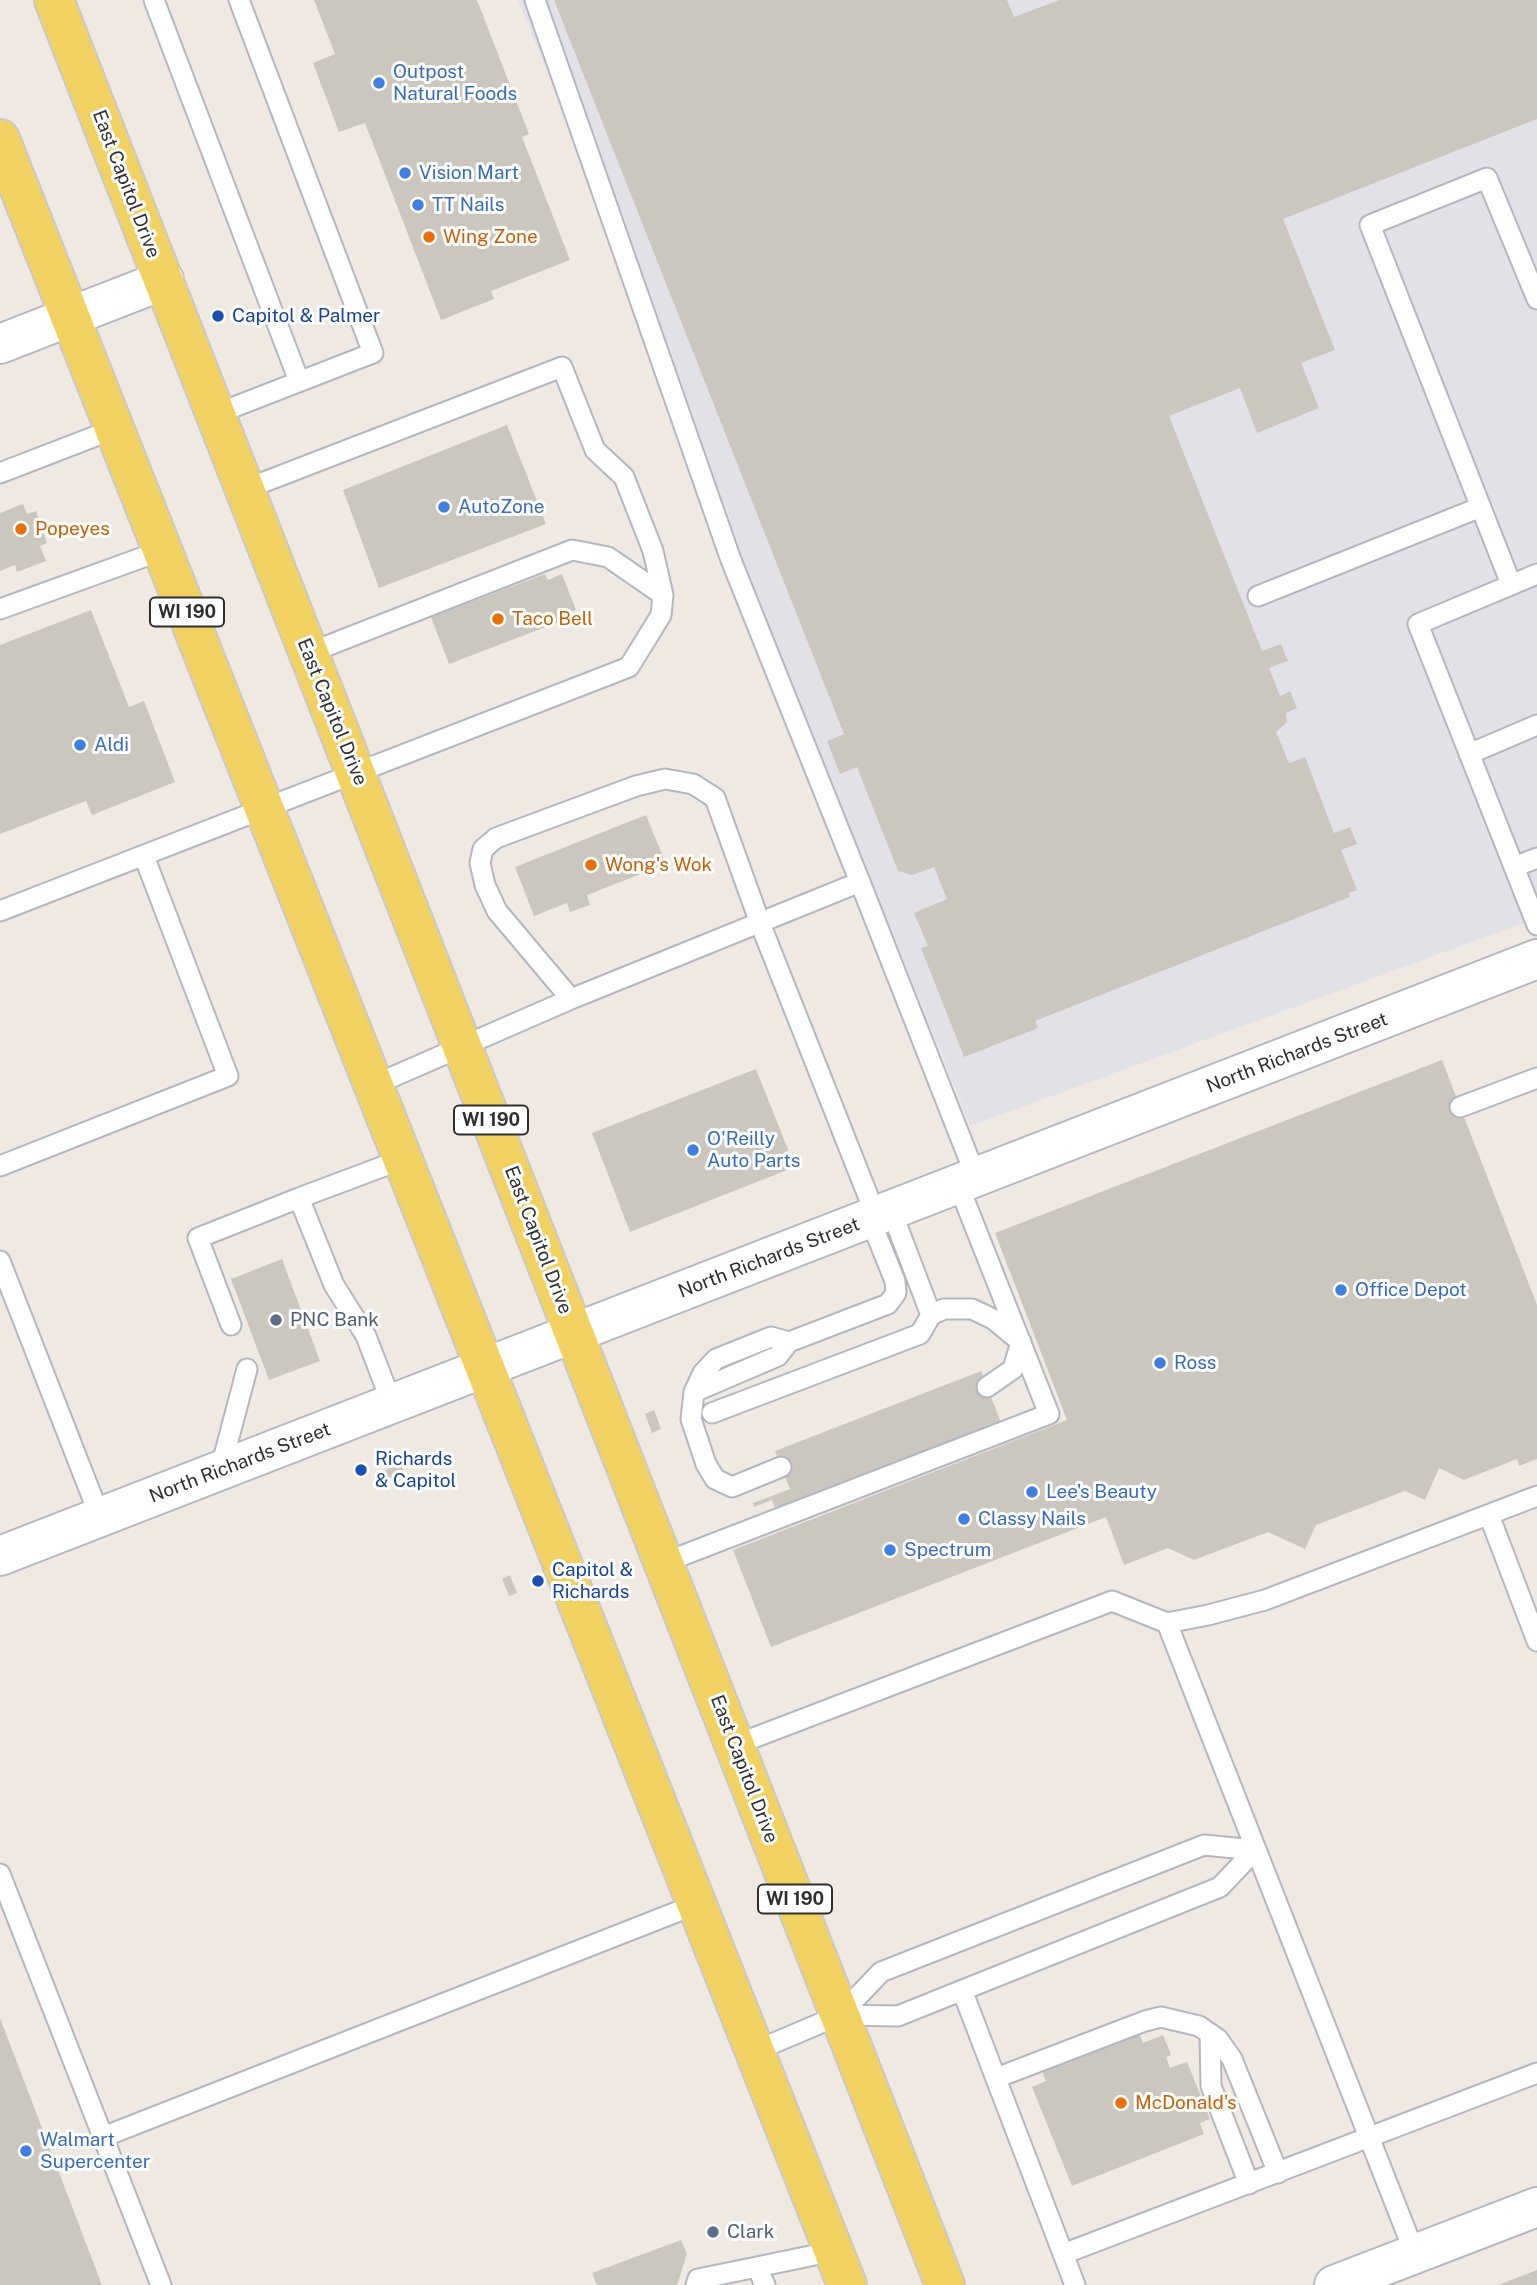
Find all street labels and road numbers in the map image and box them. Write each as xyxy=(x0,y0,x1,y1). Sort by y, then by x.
street label: East Capitol Drive xyxy=(87,107,165,261)
road number: WI 190 xyxy=(150,598,224,626)
street label: East Capitol Drive xyxy=(292,635,372,789)
street label: North Richards Street xyxy=(1203,1008,1391,1098)
road number: WI 190 xyxy=(454,1106,528,1134)
street label: East Capitol Drive xyxy=(499,1163,577,1317)
street label: North Richards Street xyxy=(675,1213,863,1303)
street label: North Richards Street xyxy=(146,1418,334,1508)
street label: East Capitol Drive xyxy=(705,1692,783,1846)
road number: WI 190 xyxy=(758,1884,832,1913)

